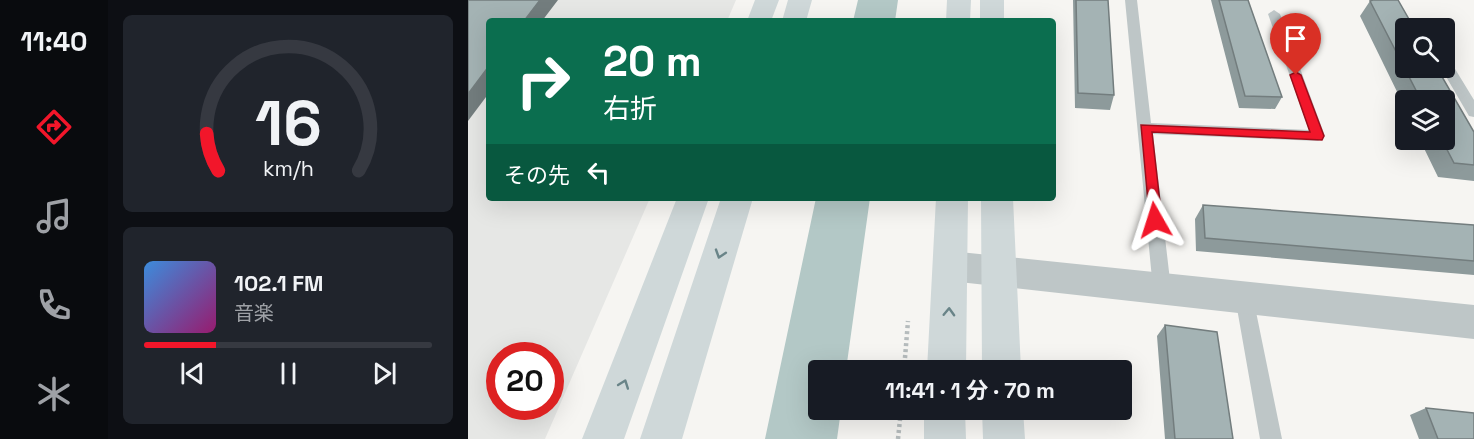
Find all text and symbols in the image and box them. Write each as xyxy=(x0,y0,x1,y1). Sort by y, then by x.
pin xyxy=(1270,13,1321,75)
map controls xyxy=(1395,18,1455,150)
button: search xyxy=(1395,18,1455,78)
icon: arrive xyxy=(1279,22,1312,55)
text: 11:40 xyxy=(20,24,88,59)
text: 20 m xyxy=(603,35,702,88)
icon: right xyxy=(504,42,582,120)
text: 16 xyxy=(255,84,321,163)
button: layers xyxy=(1395,90,1455,150)
text: 右折 xyxy=(603,91,657,126)
icon: directions xyxy=(33,106,75,148)
text: km/h xyxy=(262,155,314,182)
icon: left xyxy=(582,156,615,189)
text: その先 xyxy=(504,161,570,189)
position arrow xyxy=(1123,188,1187,252)
icon: music xyxy=(33,195,75,237)
one-way arrow xyxy=(714,248,727,259)
text: 102.1 FM xyxy=(234,269,323,297)
icon: phone xyxy=(33,284,75,326)
text: 音楽 xyxy=(234,300,274,326)
one-way arrow xyxy=(942,308,955,317)
speed limit sign: 20 xyxy=(486,342,564,420)
icon: previous xyxy=(176,357,209,390)
icon: pause xyxy=(272,357,305,390)
icon: next xyxy=(368,357,401,390)
icon: climate xyxy=(33,373,75,415)
text: 11:41 · 1 分 · 70 m xyxy=(885,376,1055,404)
one-way arrow xyxy=(616,379,629,390)

